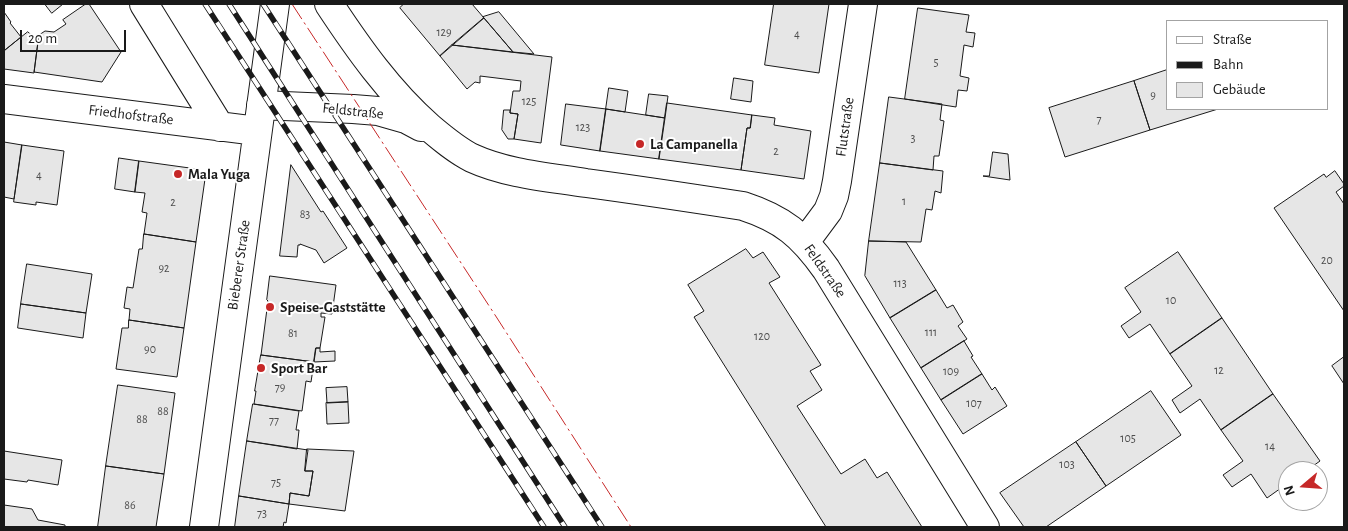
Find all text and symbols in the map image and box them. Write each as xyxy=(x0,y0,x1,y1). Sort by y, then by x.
scale bar xyxy=(22,20,129,52)
legend xyxy=(1166,20,1328,110)
house number: 129 xyxy=(436,25,452,39)
house number: 4 xyxy=(794,27,800,41)
text: 20 m xyxy=(28,31,57,46)
text: Straße xyxy=(1213,32,1252,47)
house number: 5 xyxy=(933,55,939,69)
text: Bahn xyxy=(1213,57,1243,72)
text: Gebäude xyxy=(1213,82,1266,97)
house number: 9 xyxy=(1150,88,1156,102)
house number: 125 xyxy=(522,94,536,108)
street label: Flutstraße xyxy=(832,96,858,158)
street label: Feldstraße xyxy=(321,99,385,123)
street label: Friedhofstraße xyxy=(87,101,175,129)
house number: 7 xyxy=(1096,112,1102,126)
house number: 123 xyxy=(576,120,590,134)
house number: 3 xyxy=(911,131,915,145)
place label: La Campanella xyxy=(650,135,738,153)
marker: La Campanella xyxy=(634,138,646,150)
house number: 2 xyxy=(773,144,779,158)
place label: Mala Yuga xyxy=(188,165,250,183)
house number: 4 xyxy=(36,168,42,182)
marker: Mala Yuga xyxy=(172,168,184,180)
house number: 1 xyxy=(902,194,906,208)
house number: 2 xyxy=(170,195,176,209)
house number: 83 xyxy=(300,207,310,221)
street label: Bieberer Straße xyxy=(224,219,254,311)
street label: Feldstraße xyxy=(800,241,850,301)
house number: 20 xyxy=(1321,253,1333,267)
house number: 92 xyxy=(158,261,170,275)
house number: 113 xyxy=(893,276,907,290)
house number: 10 xyxy=(1166,293,1176,307)
place label: Speise-Gaststätte xyxy=(280,298,386,316)
marker: Speise-Gaststätte xyxy=(264,301,276,313)
house number: 111 xyxy=(925,325,937,339)
house number: 81 xyxy=(288,326,298,340)
house number: 120 xyxy=(754,329,770,343)
house number: 90 xyxy=(144,342,156,356)
place label: Sport Bar xyxy=(271,359,327,377)
marker: Sport Bar xyxy=(255,362,267,374)
house number: 12 xyxy=(1214,363,1224,377)
house number: 109 xyxy=(943,364,959,378)
house number: 79 xyxy=(275,380,285,394)
house number: 107 xyxy=(966,396,982,410)
house number: 88 xyxy=(157,404,169,418)
house number: 88 xyxy=(136,412,148,426)
house number: 77 xyxy=(269,413,279,427)
house number: 105 xyxy=(1120,431,1136,445)
house number: 14 xyxy=(1265,439,1275,453)
house number: 103 xyxy=(1059,457,1075,471)
north arrow xyxy=(1278,461,1328,511)
house number: 75 xyxy=(271,475,281,489)
text: N xyxy=(1282,484,1298,497)
house number: 86 xyxy=(124,498,136,512)
house number: 73 xyxy=(257,506,267,520)

